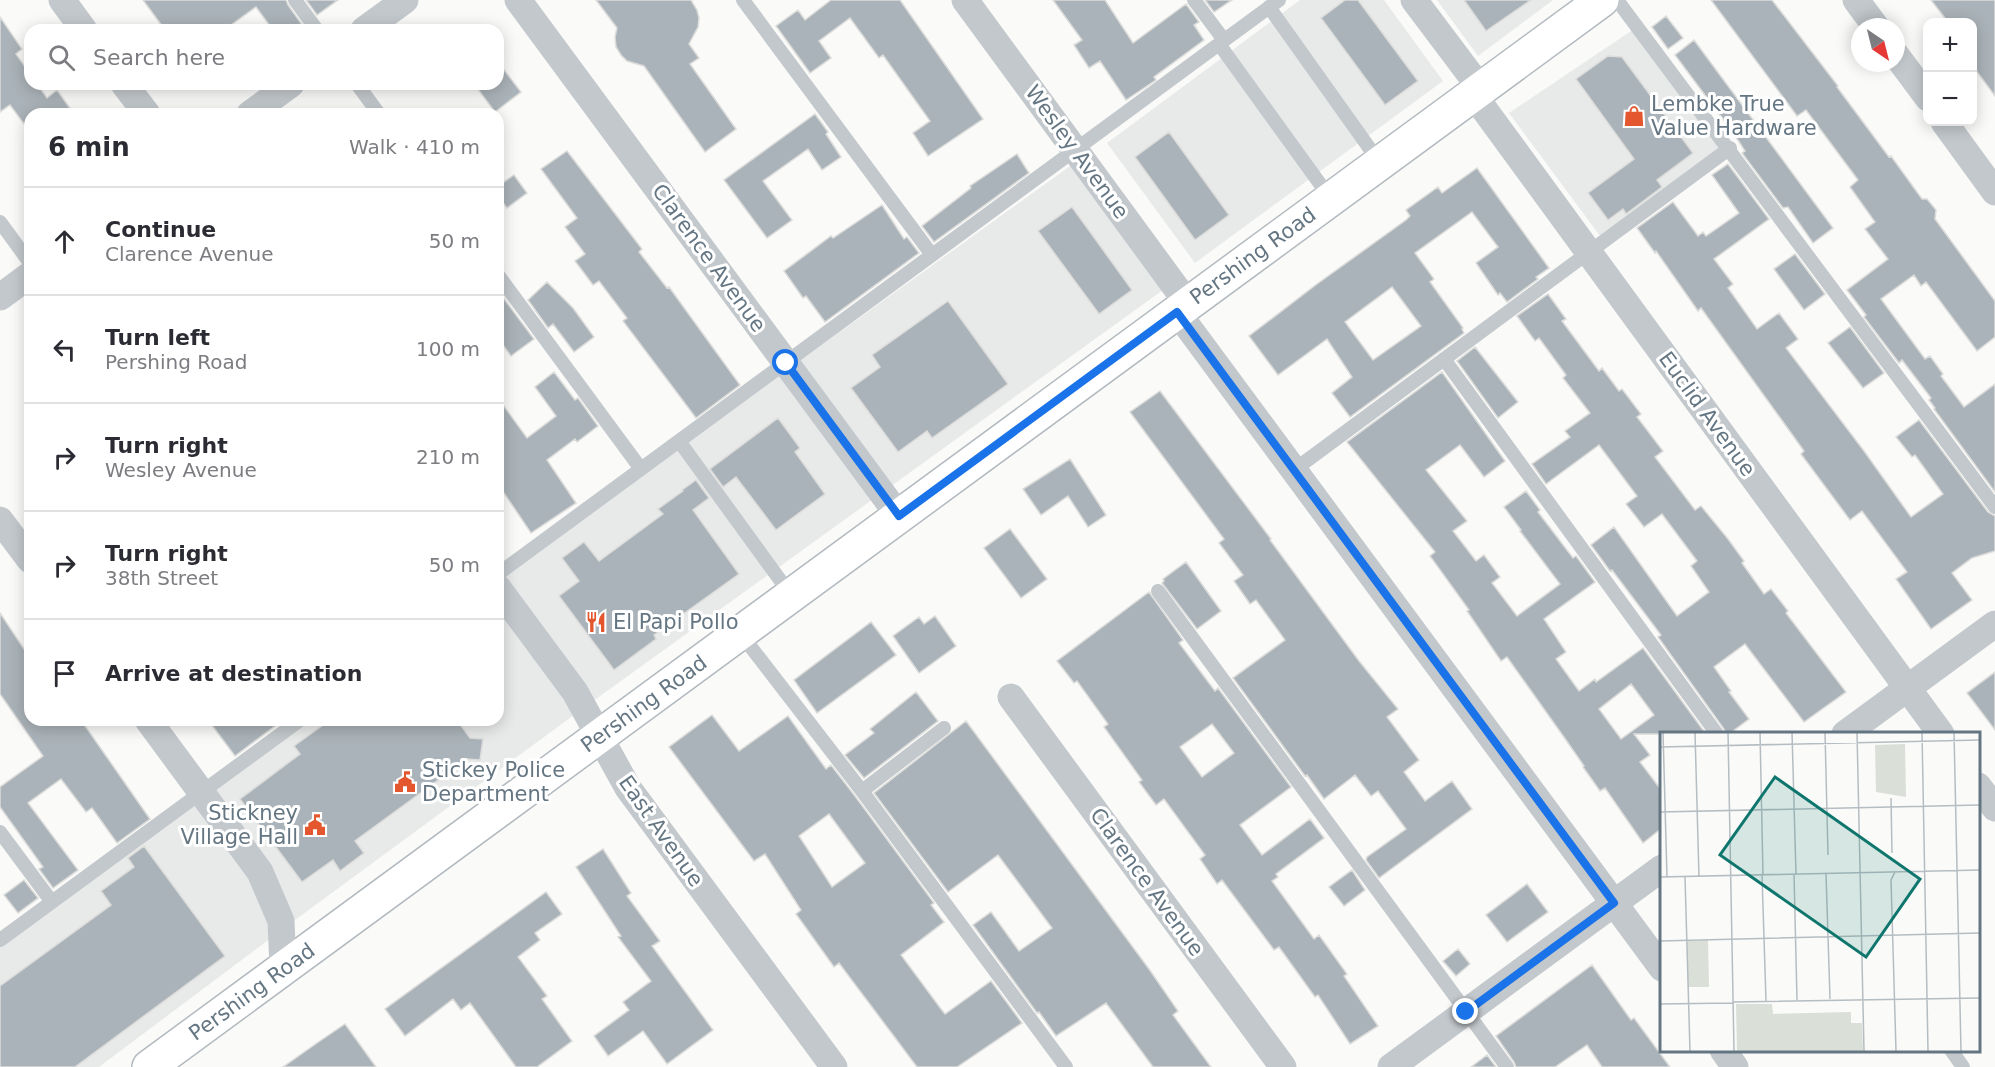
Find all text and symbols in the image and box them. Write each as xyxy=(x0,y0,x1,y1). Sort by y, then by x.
north arrow xyxy=(1851,18,1905,72)
map controls xyxy=(1923,18,1977,126)
button: + xyxy=(1923,18,1977,72)
search box xyxy=(24,24,504,90)
icon: search xyxy=(45,41,78,74)
text: Search here xyxy=(93,45,225,70)
button: − xyxy=(1923,72,1977,126)
street label: Wesley Avenue xyxy=(1020,81,1134,223)
place label: Lembke True Value Hardware xyxy=(1651,92,1817,140)
shop icon: Lembke True Value Hardware xyxy=(1622,104,1646,128)
text: 6 min xyxy=(48,132,130,162)
text: Walk · 410 m xyxy=(349,135,480,159)
street label: Clarence Avenue xyxy=(647,179,771,337)
street label: Pershing Road xyxy=(1185,202,1321,310)
text: Continue xyxy=(105,217,216,242)
icon: ahead xyxy=(48,225,81,258)
text: 50 m xyxy=(429,229,480,253)
text: Clarence Avenue xyxy=(105,242,274,266)
text: Turn left xyxy=(105,325,210,350)
icon: left xyxy=(48,333,81,366)
text: 100 m xyxy=(416,337,480,361)
street label: Euclid Avenue xyxy=(1654,347,1760,481)
route start xyxy=(772,349,798,375)
text: Pershing Road xyxy=(105,350,247,374)
text: Turn right xyxy=(105,433,228,458)
icon: right xyxy=(48,441,81,474)
text: 210 m xyxy=(416,445,480,469)
text: Wesley Avenue xyxy=(105,458,257,482)
text: Turn right xyxy=(105,541,228,566)
icon: right xyxy=(48,549,81,582)
text: 50 m xyxy=(429,553,480,577)
text: 38th Street xyxy=(105,566,218,590)
restaurant icon: El Papi Pollo xyxy=(584,610,608,634)
place label: El Papi Pollo xyxy=(613,610,739,634)
street label: Pershing Road xyxy=(576,650,712,758)
icon: arrive xyxy=(48,657,81,690)
text: Arrive at destination xyxy=(105,661,362,686)
inset map xyxy=(1660,732,1980,1052)
place label: Stickey Police Department xyxy=(422,758,565,806)
public building icon: Stickey Police Department xyxy=(393,770,417,794)
street label: East Avenue xyxy=(614,771,708,891)
place label: Stickney Village Hall xyxy=(180,801,298,849)
street label: Clarence Avenue xyxy=(1085,803,1209,961)
public building icon: Stickney Village Hall xyxy=(303,813,327,837)
street label: Pershing Road xyxy=(184,938,320,1046)
route end xyxy=(1452,998,1478,1024)

